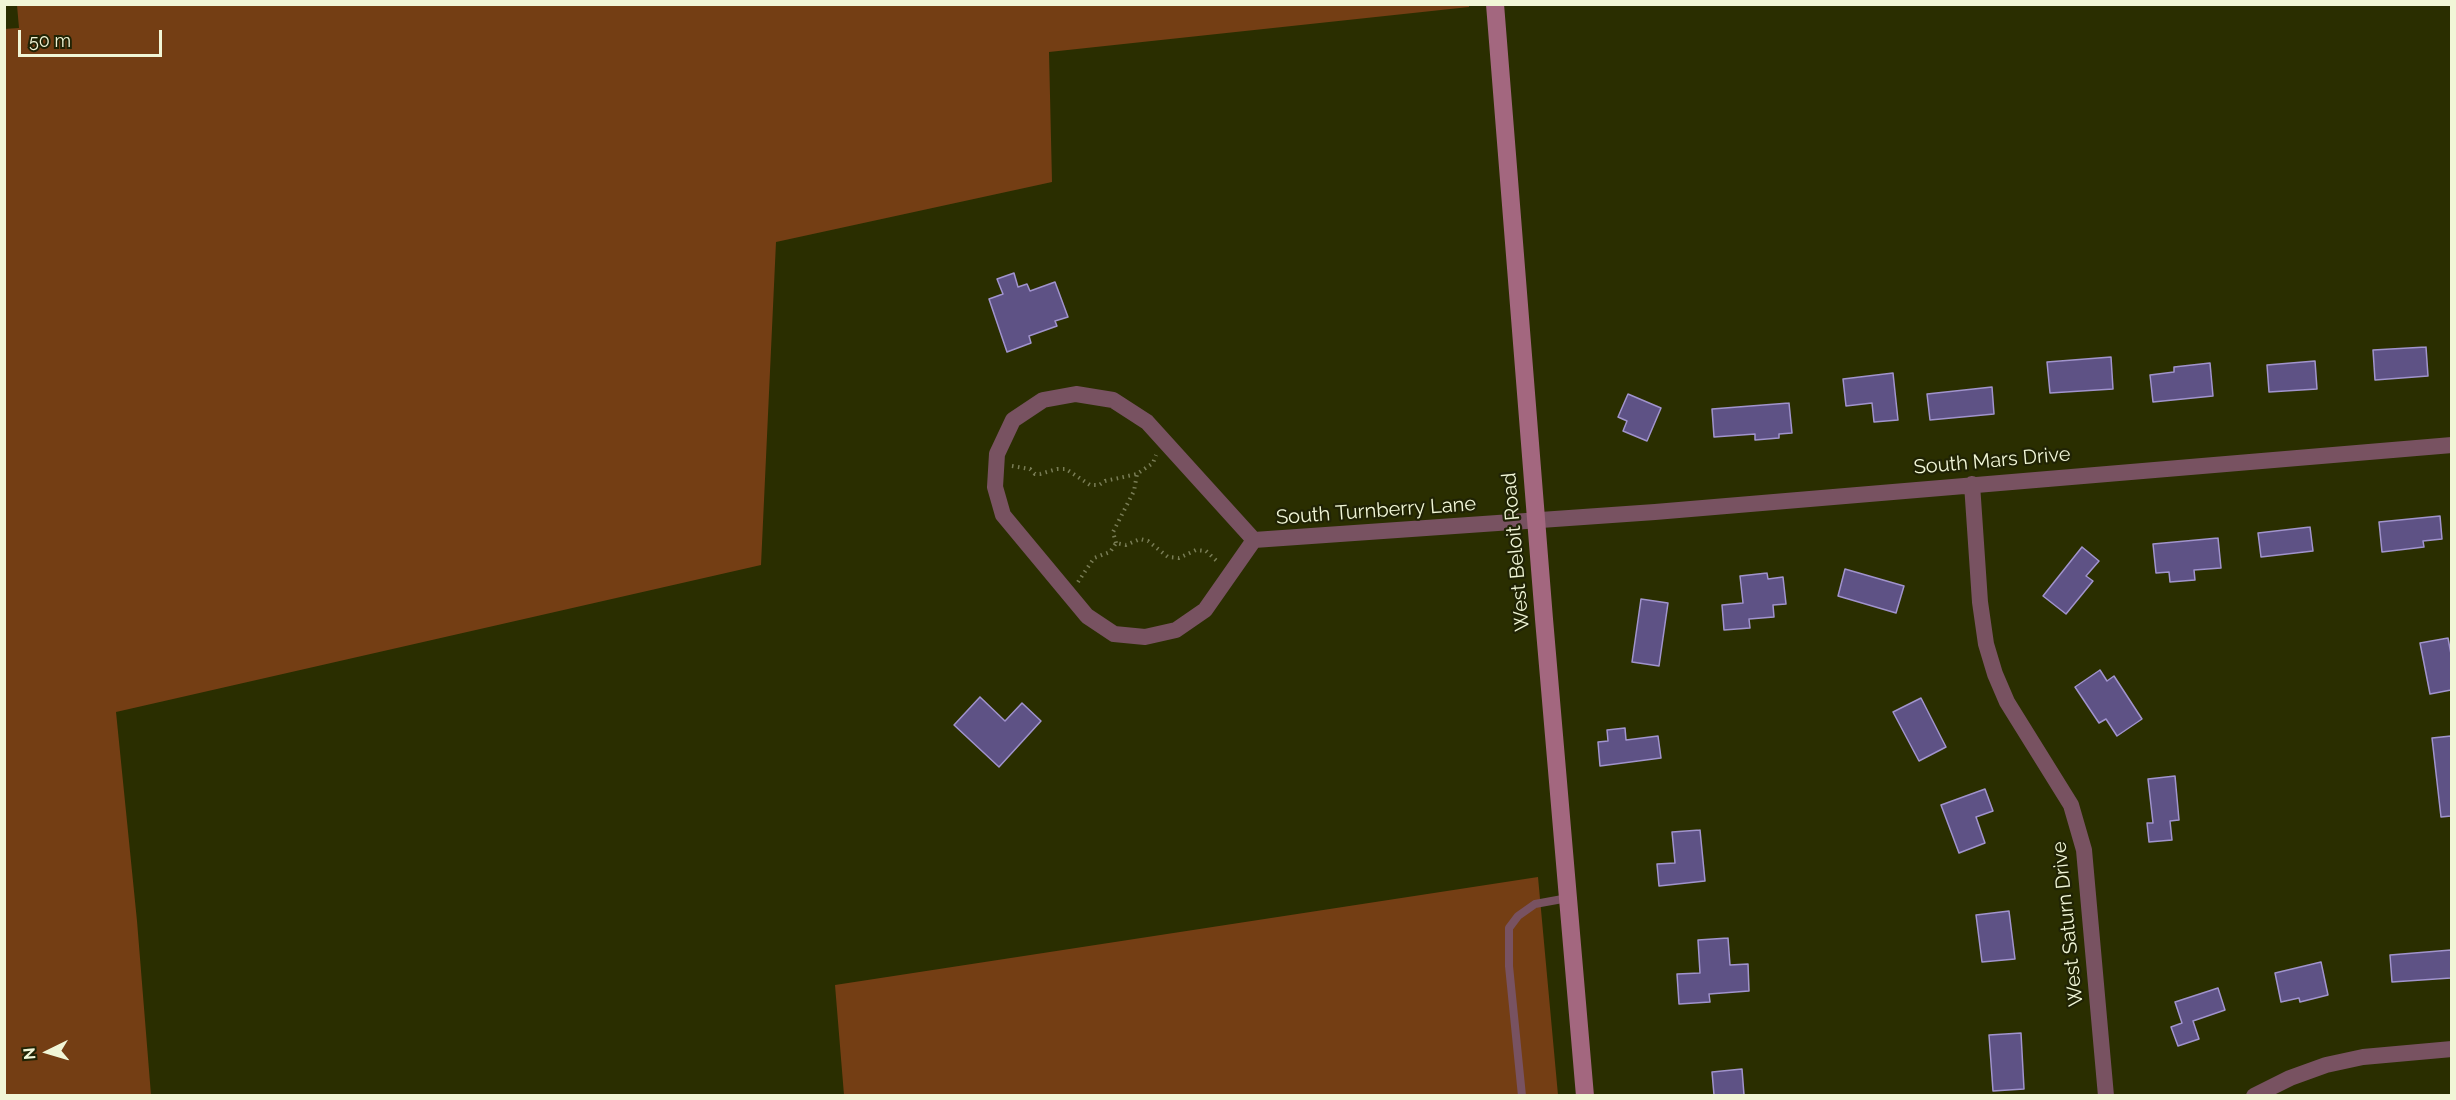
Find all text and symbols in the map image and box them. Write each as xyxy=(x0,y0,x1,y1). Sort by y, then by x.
scale bar xyxy=(21,18,165,56)
text: 50 m xyxy=(29,30,71,51)
street label: South Mars Drive xyxy=(1913,442,2071,480)
street label: West Beloit Road xyxy=(1497,472,1535,632)
street label: South Turnberry Lane xyxy=(1275,492,1477,530)
street label: West Saturn Drive xyxy=(2047,840,2089,1008)
north arrow xyxy=(18,1022,78,1082)
text: N xyxy=(20,1047,40,1061)

